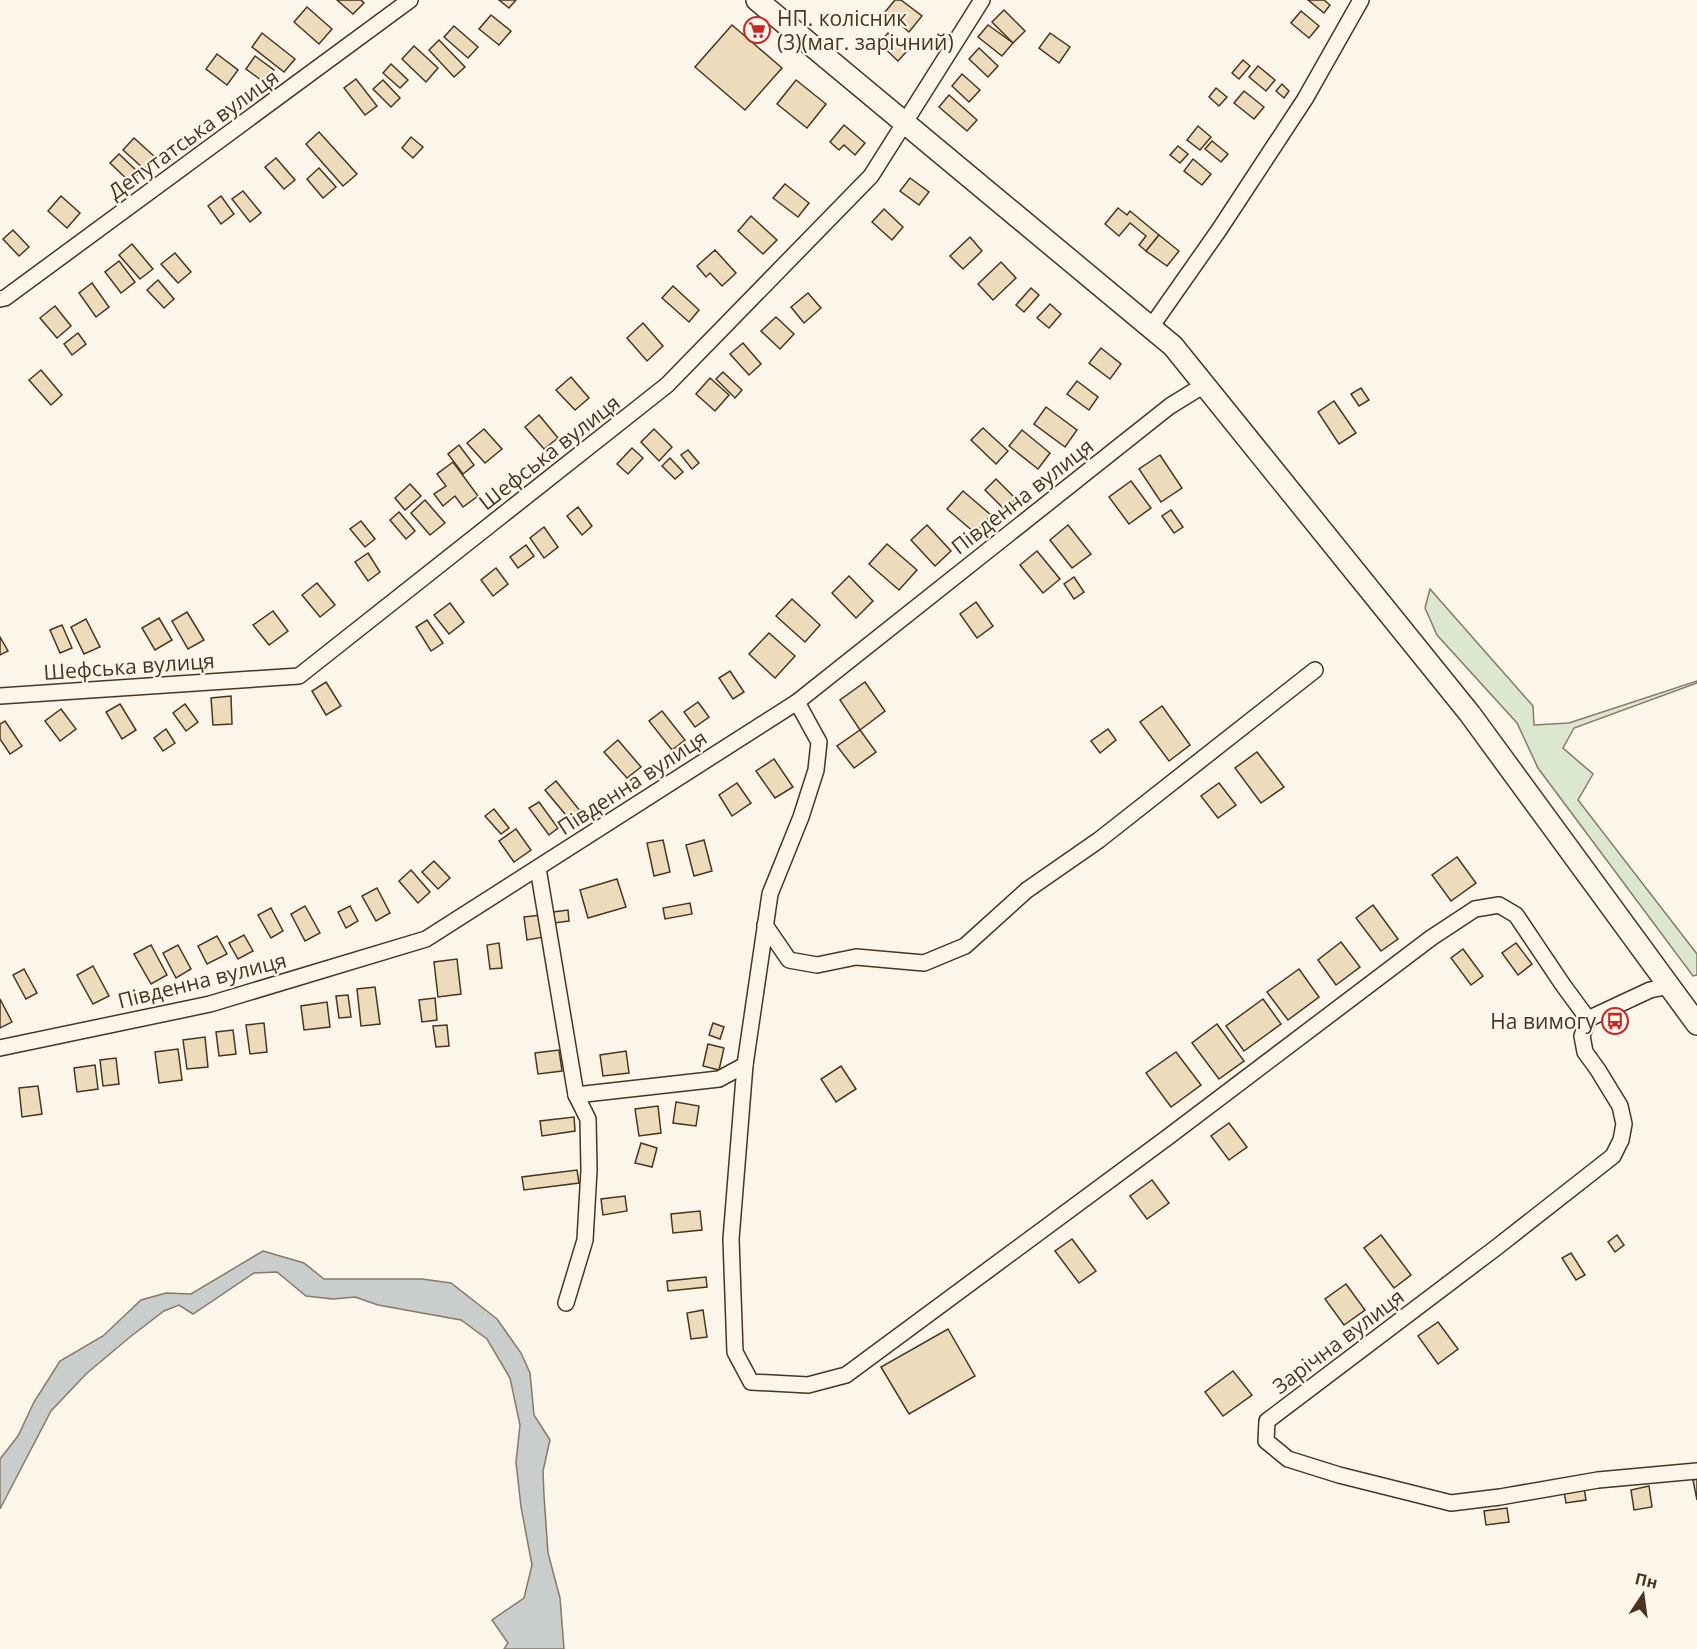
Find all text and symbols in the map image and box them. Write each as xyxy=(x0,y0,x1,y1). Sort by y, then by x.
place label: НП. колісник (3)(маг. зарічний) xyxy=(777,4,954,56)
supermarket icon: НП. колісник (3)(маг. зарічний) xyxy=(742,15,772,45)
street label: Депутатська вулиця xyxy=(102,63,284,205)
street label: Шефська вулиця xyxy=(473,388,625,516)
street label: Південна вулиця xyxy=(945,432,1099,560)
street label: Шефська вулиця xyxy=(42,646,216,686)
street label: Південна вулиця xyxy=(552,723,712,841)
street label: Південна вулиця xyxy=(115,945,289,1015)
bus stop icon: На вимогу xyxy=(1600,1006,1630,1036)
place label: На вимогу xyxy=(1490,1007,1596,1035)
street label: Зарічна вулиця xyxy=(1267,1282,1409,1400)
north arrow xyxy=(1613,1565,1673,1625)
text: Пн xyxy=(1633,1567,1660,1594)

